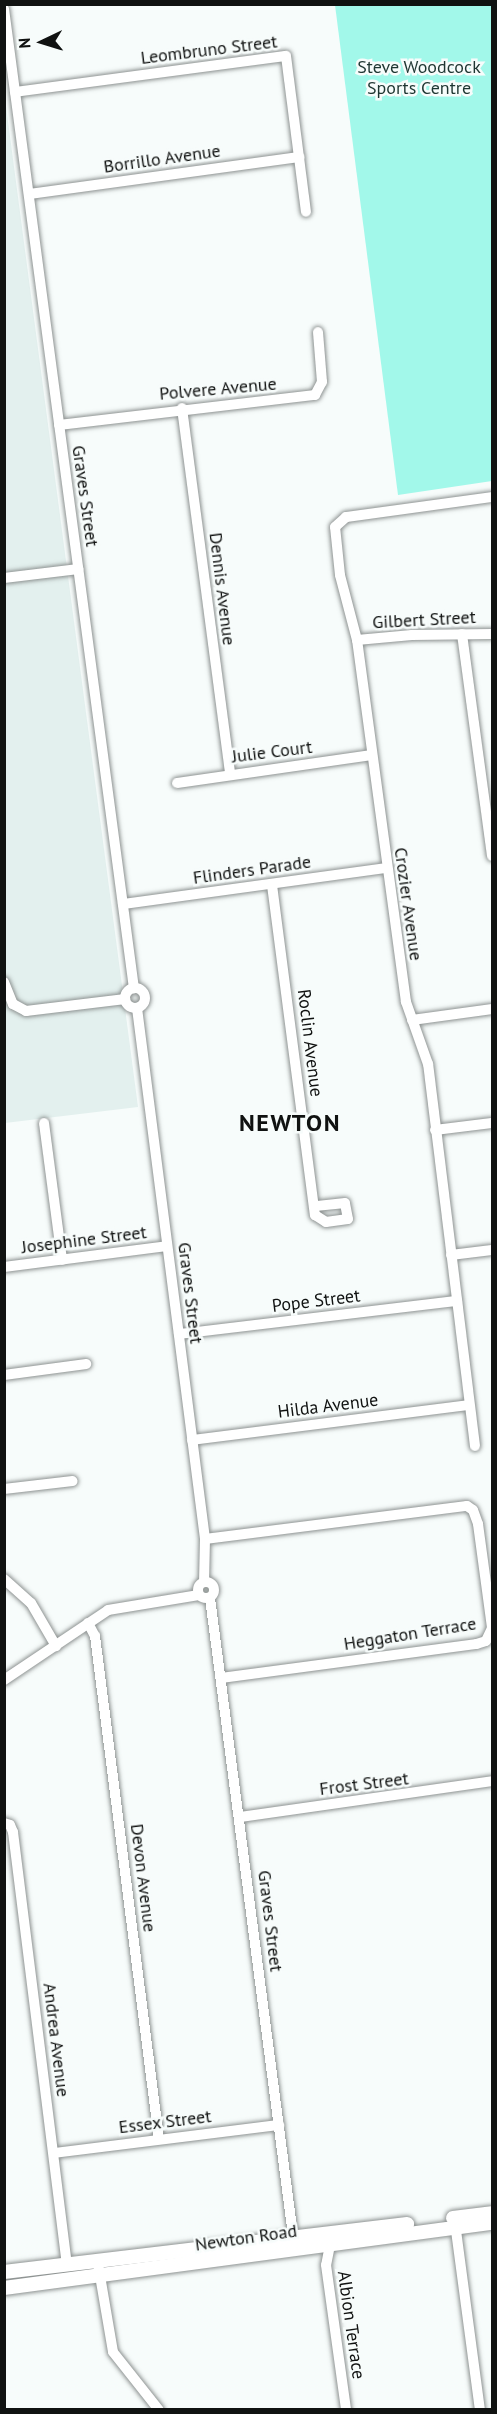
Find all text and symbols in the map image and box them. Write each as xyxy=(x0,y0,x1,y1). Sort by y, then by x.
north arrow xyxy=(12,12,72,72)
street label: Leombruno Street xyxy=(140,31,278,69)
text: N xyxy=(14,37,34,49)
park label: Steve Woodcock Sports Centre xyxy=(357,57,481,100)
street label: Borrillo Avenue xyxy=(102,140,222,178)
street label: Polvere Avenue xyxy=(158,373,278,405)
street label: Graves Street xyxy=(67,444,103,548)
street label: Dennis Avenue xyxy=(204,531,240,647)
street label: Gilbert Street xyxy=(372,607,476,633)
street label: Julie Court xyxy=(231,736,313,768)
street label: Crozier Avenue xyxy=(389,846,427,962)
street label: Flinders Parade xyxy=(192,851,312,889)
street label: Roclin Avenue xyxy=(293,988,327,1098)
district label: NEWTON xyxy=(239,1109,341,1137)
street label: Josephine Street xyxy=(20,1222,148,1258)
street label: Graves Street xyxy=(173,1241,207,1345)
street label: Pope Street xyxy=(271,1285,361,1317)
street label: Hilda Avenue xyxy=(276,1389,380,1423)
street label: Heggaton Terrace xyxy=(342,1613,478,1655)
street label: Frost Street xyxy=(318,1768,410,1800)
street label: Devon Avenue xyxy=(126,1822,160,1934)
street label: Graves Street xyxy=(253,1869,287,1973)
street label: Andrea Avenue xyxy=(38,1981,74,2099)
street label: Essex Street xyxy=(117,2106,213,2138)
street label: Newton Road xyxy=(194,2220,298,2256)
street label: Albion Terrace xyxy=(333,2269,369,2381)

